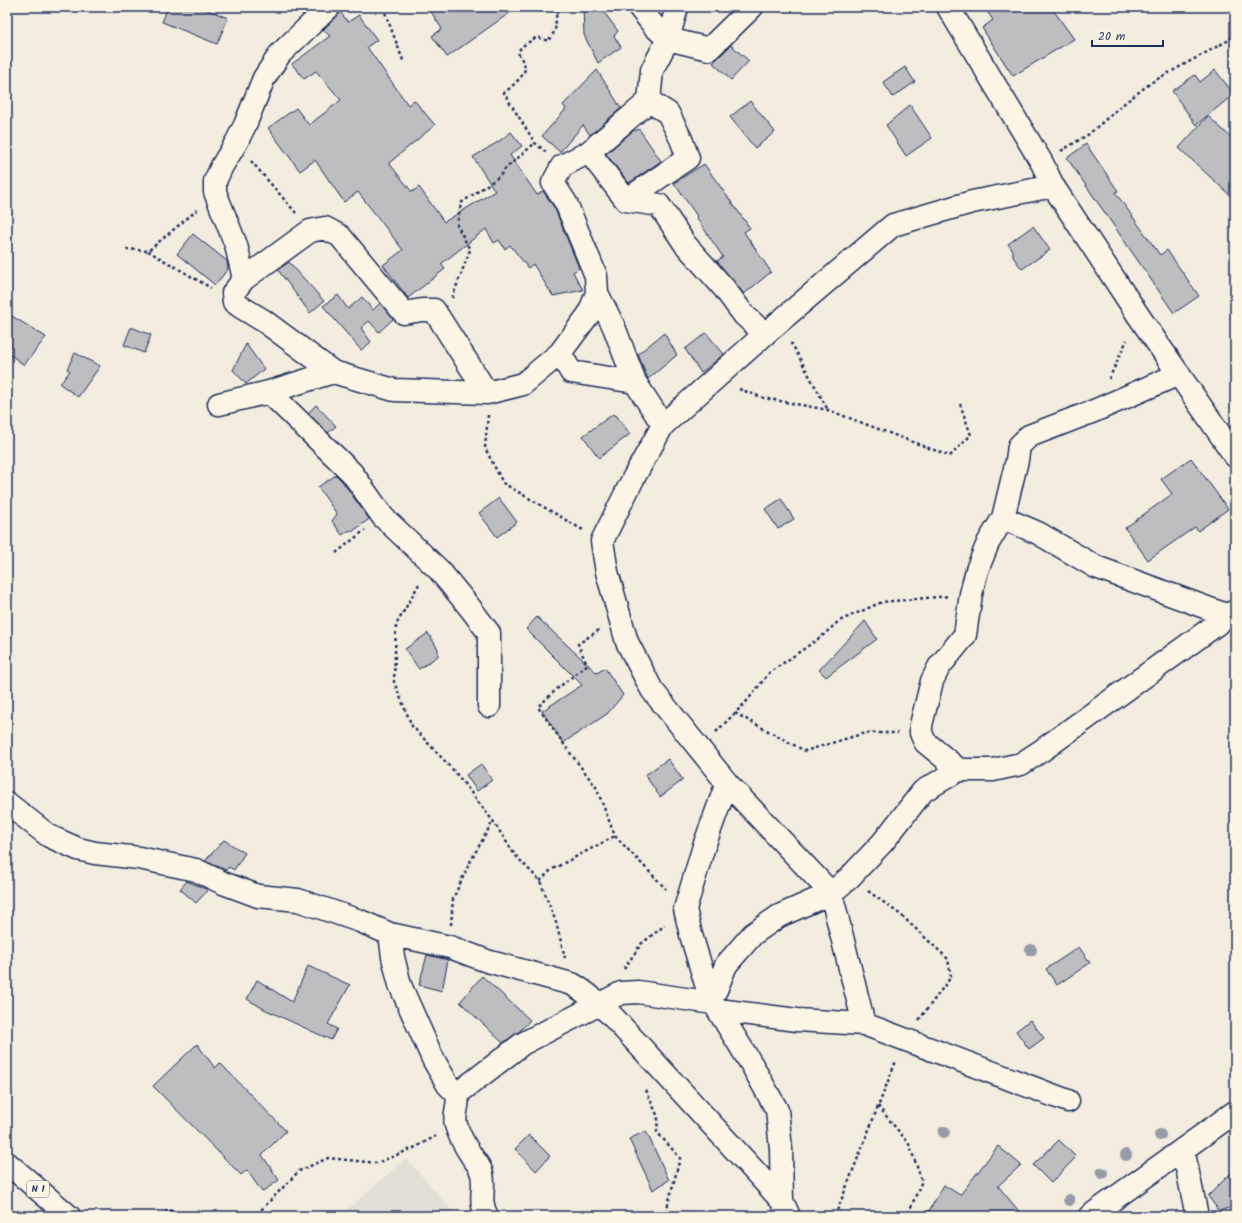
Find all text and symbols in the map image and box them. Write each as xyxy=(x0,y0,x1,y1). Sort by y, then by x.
scale bar xyxy=(1092,22,1163,48)
text: 20 m xyxy=(1098,27,1126,46)
road number: N 1 xyxy=(27,1181,49,1197)

